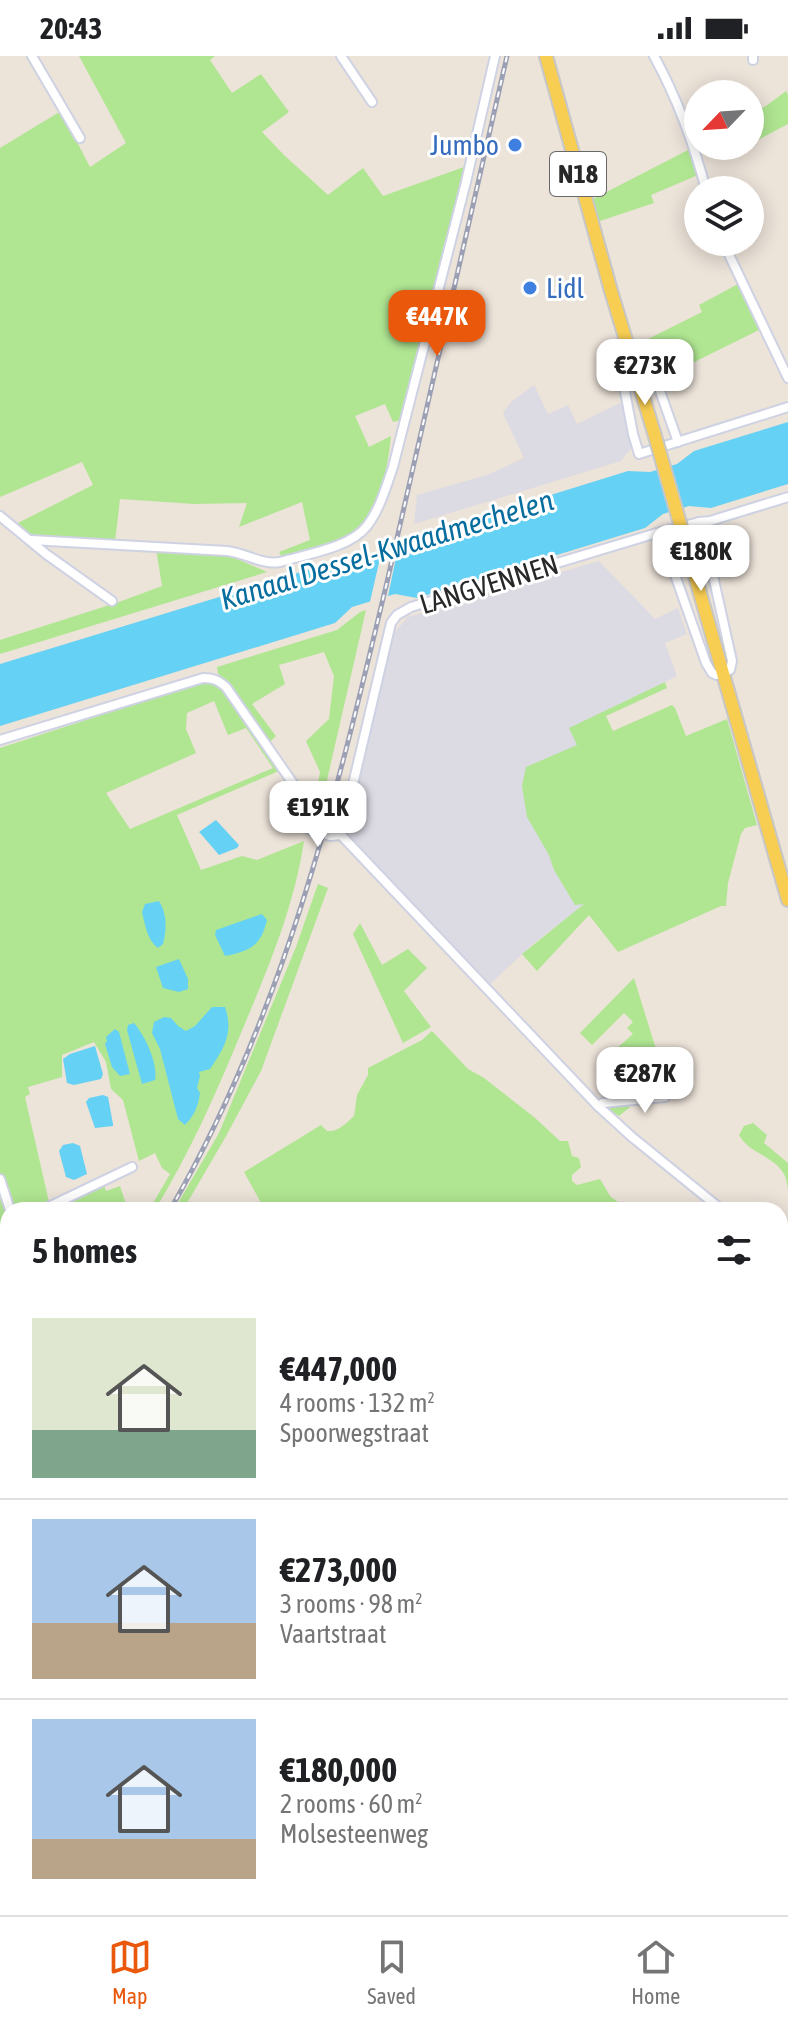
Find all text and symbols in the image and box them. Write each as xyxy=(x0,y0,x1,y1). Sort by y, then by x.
text: 20:43 xyxy=(40,11,102,45)
north arrow xyxy=(684,80,764,160)
map controls xyxy=(684,80,764,256)
place label: Jumbo xyxy=(430,129,499,161)
marker: Jumbo xyxy=(506,136,524,154)
road number: N18 xyxy=(550,152,606,196)
button: layers xyxy=(684,176,764,256)
place label: Lidl xyxy=(546,272,585,304)
marker: Lidl xyxy=(521,279,539,297)
pin: €447K xyxy=(381,290,493,358)
text: €447K xyxy=(406,301,468,331)
pin: €273K xyxy=(589,339,701,407)
text: €273K xyxy=(614,350,676,380)
water label: Kanaal Dessel-Kwaadmechelen xyxy=(216,482,557,616)
pin: €180K xyxy=(645,525,757,593)
text: €180K xyxy=(670,536,732,566)
street label: LANGVENNEN xyxy=(416,548,562,620)
pin: €191K xyxy=(262,781,374,849)
text: €191K xyxy=(287,792,349,822)
pin: €287K xyxy=(589,1047,701,1115)
text: €287K xyxy=(614,1058,676,1088)
icon: filters xyxy=(712,1228,756,1272)
text: 5 homes xyxy=(32,1231,137,1270)
text: €447,000 xyxy=(280,1349,397,1388)
icon: home xyxy=(96,1350,192,1446)
text: 4 rooms · 132 m² xyxy=(280,1388,435,1418)
text: Spoorwegstraat xyxy=(280,1418,429,1448)
text: €273,000 xyxy=(280,1550,397,1589)
icon: home xyxy=(96,1551,192,1647)
text: 3 rooms · 98 m² xyxy=(280,1589,422,1619)
text: Vaartstraat xyxy=(280,1619,387,1649)
text: €180,000 xyxy=(280,1750,397,1789)
icon: home xyxy=(96,1751,192,1847)
text: 2 rooms · 60 m² xyxy=(280,1789,422,1819)
text: Molsesteenweg xyxy=(280,1819,428,1849)
tab: Map xyxy=(108,1935,152,2009)
tab: Saved xyxy=(367,1935,416,2009)
tab: Home xyxy=(631,1935,680,2009)

